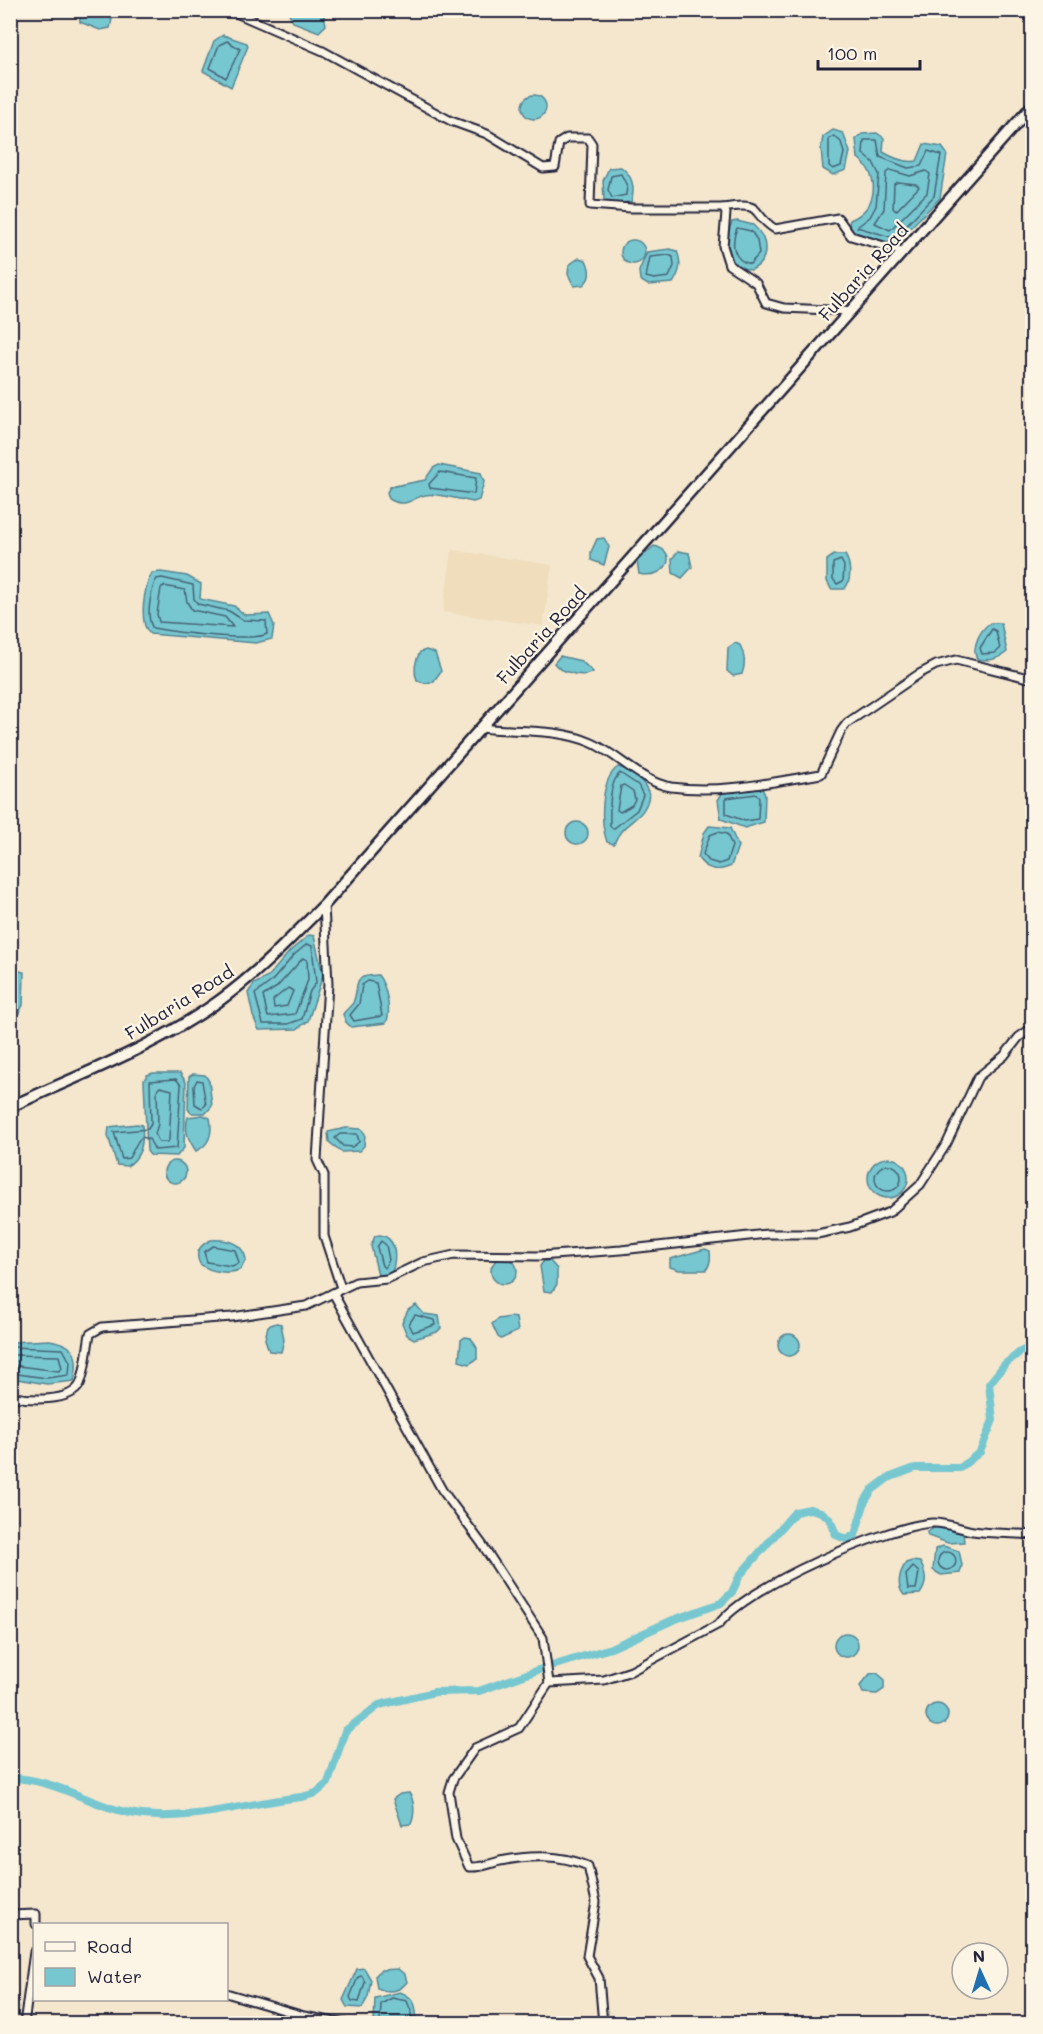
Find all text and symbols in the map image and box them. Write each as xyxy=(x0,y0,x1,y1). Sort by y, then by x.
scale bar xyxy=(818,33,920,71)
text: 100 m xyxy=(827,41,877,65)
street label: Fulbaria Road xyxy=(813,218,913,326)
street label: Fulbaria Road xyxy=(491,581,591,689)
street label: Fulbaria Road xyxy=(120,959,238,1045)
legend xyxy=(33,1923,228,2001)
text: Road xyxy=(87,1934,132,1958)
north arrow xyxy=(950,1941,1010,2001)
text: N xyxy=(972,1945,986,1966)
text: Water xyxy=(87,1964,142,1988)

